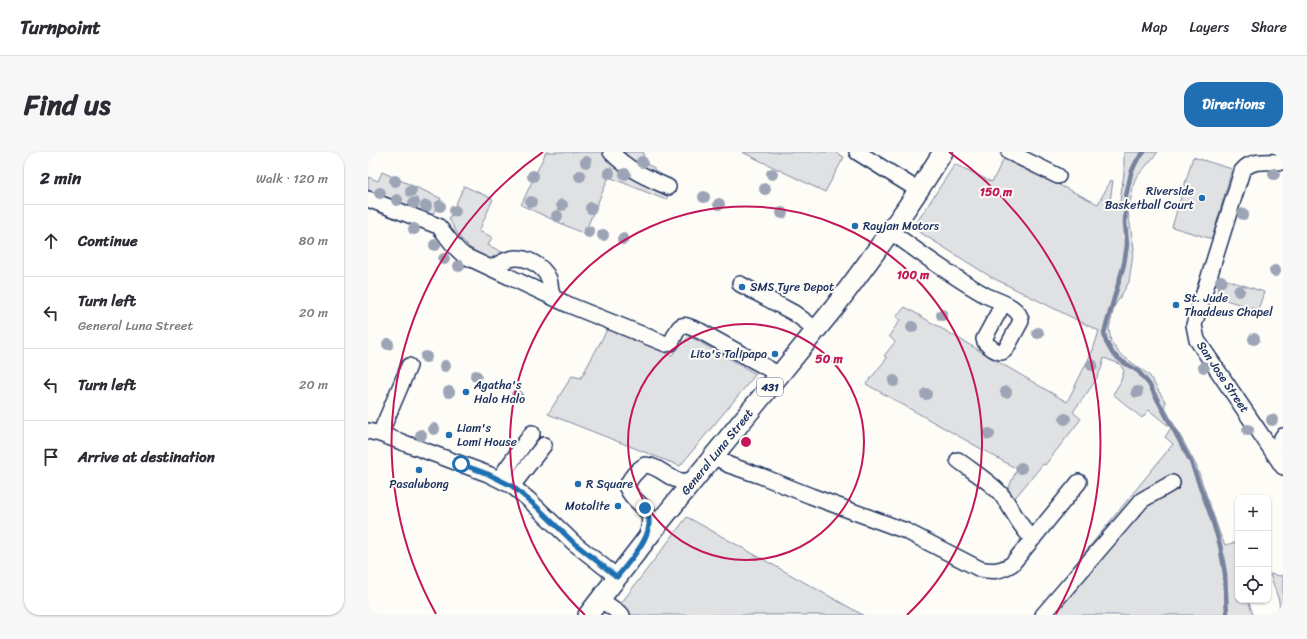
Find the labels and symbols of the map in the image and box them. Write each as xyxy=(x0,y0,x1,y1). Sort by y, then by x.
place label: Riverside Basketball Court xyxy=(1105,180,1194,216)
text: 150 m xyxy=(980,181,1013,203)
marker: Riverside Basketball Court xyxy=(1197,193,1207,203)
place label: Rayjan Motors xyxy=(863,215,939,237)
marker: Rayjan Motors xyxy=(850,221,860,231)
text: 100 m xyxy=(897,264,930,286)
place label: SMS Tyre Depot xyxy=(750,276,834,298)
marker: SMS Tyre Depot xyxy=(737,282,747,292)
place label: St. Jude Thaddeus Chapel xyxy=(1184,287,1273,323)
marker: St. Jude Thaddeus Chapel xyxy=(1171,300,1181,310)
street label: San Jose Street xyxy=(1191,336,1255,418)
place label: Lito's Talipapa xyxy=(691,343,767,365)
text: 50 m xyxy=(815,348,843,370)
marker: Lito's Talipapa xyxy=(770,349,780,359)
place label: Agatha's Halo Halo xyxy=(473,374,525,410)
road number: 431 xyxy=(757,378,783,396)
marker: Agatha's Halo Halo xyxy=(461,387,471,397)
street label: General Luna Street xyxy=(675,404,759,500)
place label: Liam's Lomi House xyxy=(457,417,517,453)
marker: Liam's Lomi House xyxy=(444,430,454,440)
centre of rings xyxy=(739,435,753,449)
route start xyxy=(452,455,470,473)
marker: Pasalubong xyxy=(414,465,424,475)
place label: Pasalubong xyxy=(389,473,449,495)
place label: R Square xyxy=(586,473,633,495)
marker: R Square xyxy=(573,479,583,489)
place label: Motolite xyxy=(565,495,610,517)
route end xyxy=(636,499,654,517)
marker: Motolite xyxy=(613,501,623,511)

